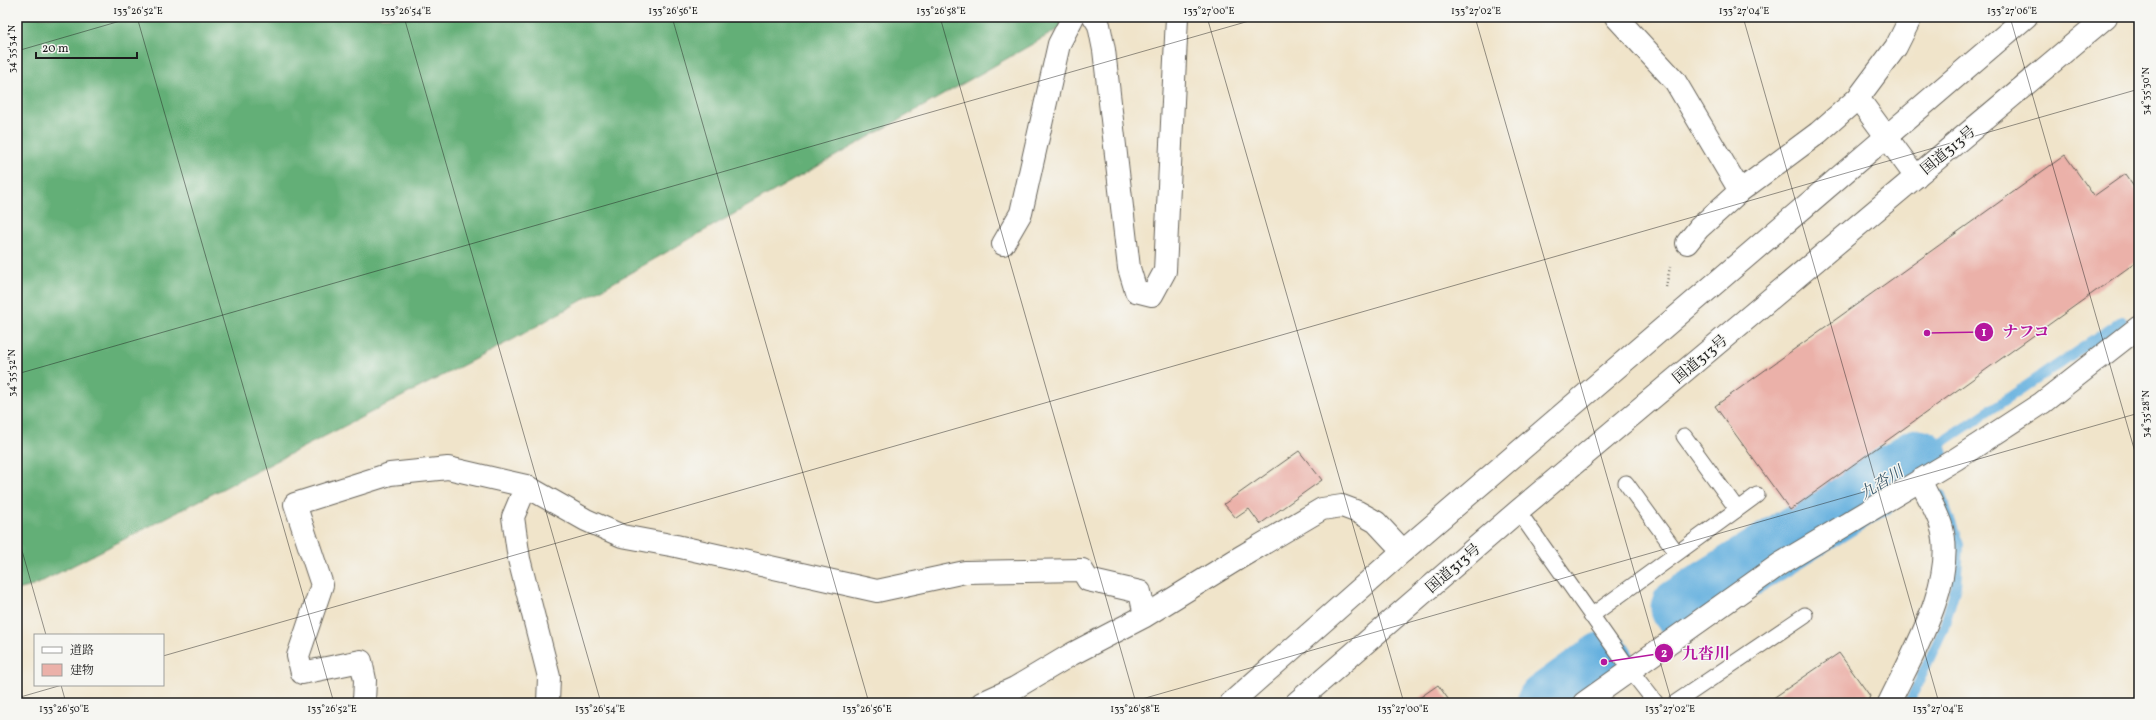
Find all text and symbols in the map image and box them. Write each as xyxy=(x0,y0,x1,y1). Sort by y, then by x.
text: 133°26'52"E xyxy=(113,4,163,18)
text: 133°26'54"E xyxy=(381,4,431,18)
text: 133°26'56"E xyxy=(648,4,698,18)
text: 133°26'58"E xyxy=(916,4,966,18)
text: 133°27'00"E xyxy=(1184,4,1234,18)
text: 133°27'02"E xyxy=(1451,4,1501,18)
text: 133°27'04"E xyxy=(1719,4,1769,18)
text: 133°27'06"E xyxy=(1987,4,2037,18)
text: 34°35'34"N xyxy=(5,24,19,73)
scale bar xyxy=(36,34,137,60)
text: 20 m xyxy=(42,41,69,57)
text: 34°35'30"N xyxy=(2139,66,2153,115)
street label: 国道313号 xyxy=(1917,122,1981,180)
callout: ナフコ xyxy=(1974,318,2058,346)
text: ナフコ xyxy=(2002,322,2050,344)
text: 1 xyxy=(1982,325,1987,341)
street label: 国道313号 xyxy=(1669,331,1733,389)
text: 34°35'32"N xyxy=(5,349,19,397)
text: 34°35'28"N xyxy=(2139,390,2153,438)
water label: 九沓川 xyxy=(1856,461,1910,506)
street label: 国道313号 xyxy=(1422,539,1486,599)
legend xyxy=(34,634,164,686)
callout: 九沓川 xyxy=(1654,639,1738,667)
text: 道路 xyxy=(70,643,94,659)
text: 九沓川 xyxy=(1682,644,1730,666)
text: 2 xyxy=(1661,646,1667,662)
text: 建物 xyxy=(70,663,94,679)
text: 133°26'50"E xyxy=(39,702,89,716)
text: 133°26'52"E xyxy=(307,702,357,716)
text: 133°26'54"E xyxy=(575,702,625,716)
text: 133°26'56"E xyxy=(842,702,892,716)
text: 133°26'58"E xyxy=(1110,702,1160,716)
text: 133°27'00"E xyxy=(1378,702,1428,716)
text: 133°27'02"E xyxy=(1645,702,1695,716)
text: 133°27'04"E xyxy=(1913,702,1963,716)

